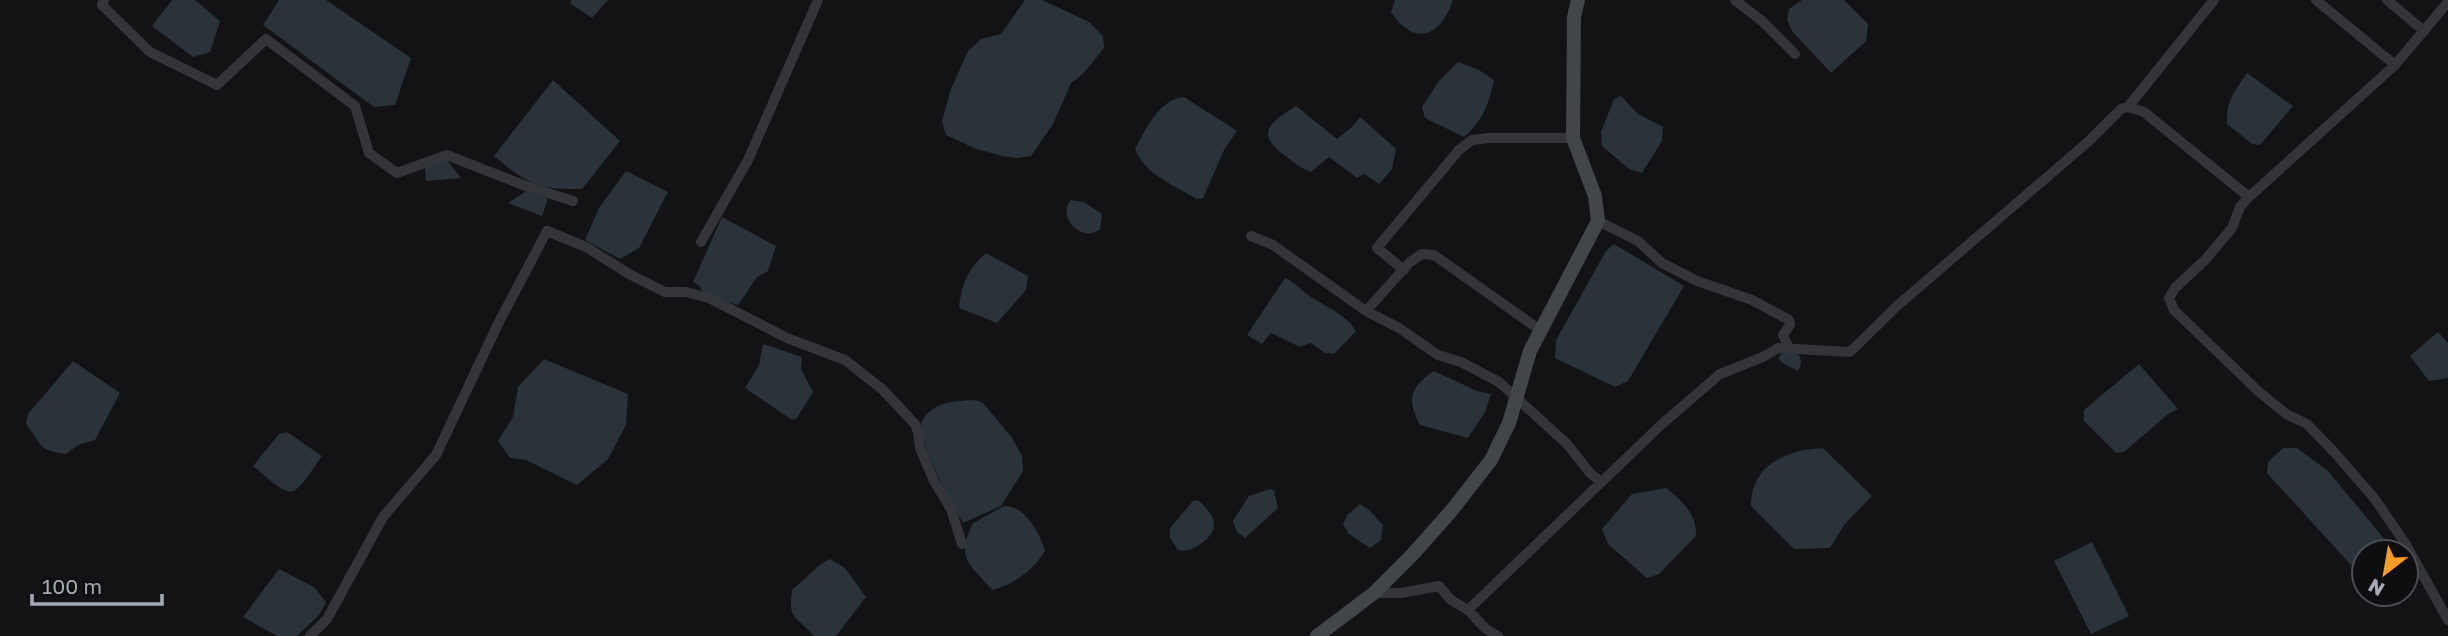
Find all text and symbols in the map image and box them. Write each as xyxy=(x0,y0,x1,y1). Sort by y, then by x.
north arrow xyxy=(2350,538,2420,608)
scale bar xyxy=(32,562,161,606)
text: 100 m xyxy=(42,573,102,599)
text: N xyxy=(2364,574,2388,602)

